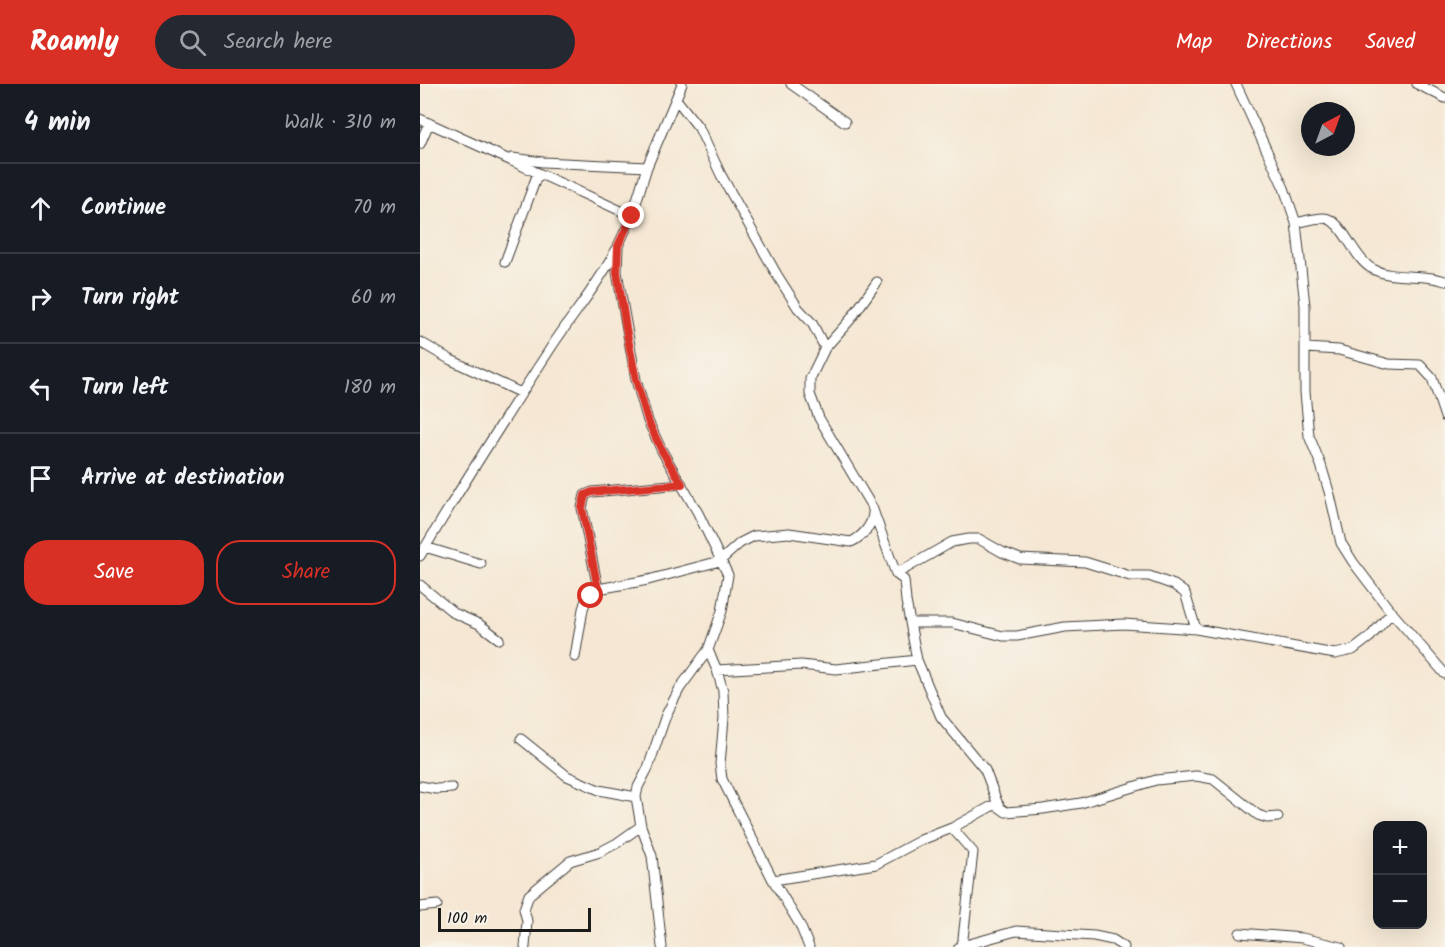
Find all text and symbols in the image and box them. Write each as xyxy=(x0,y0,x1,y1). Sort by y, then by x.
search box xyxy=(155,15,575,69)
text: Roamly xyxy=(30,20,119,65)
text: Search here xyxy=(224,25,332,60)
icon: search xyxy=(176,26,209,59)
text: Map xyxy=(1176,26,1212,59)
text: Directions xyxy=(1245,26,1332,59)
text: Saved xyxy=(1365,26,1415,59)
text: 4 min xyxy=(24,102,91,144)
north arrow xyxy=(1301,102,1355,156)
text: Walk · 310 m xyxy=(284,107,396,139)
text: Continue xyxy=(81,191,166,226)
icon: ahead xyxy=(24,192,57,225)
text: 70 m xyxy=(353,192,396,224)
route end xyxy=(618,202,644,228)
text: Turn right xyxy=(81,281,179,316)
icon: right xyxy=(24,282,57,315)
text: 60 m xyxy=(351,282,396,314)
text: Turn left xyxy=(81,371,168,406)
icon: left xyxy=(24,372,57,405)
text: 180 m xyxy=(344,372,396,404)
text: Arrive at destination xyxy=(81,461,284,496)
icon: arrive xyxy=(24,462,57,495)
button: Save xyxy=(24,540,204,605)
button: Share xyxy=(216,540,396,605)
route start xyxy=(577,582,603,608)
map controls xyxy=(1373,821,1427,929)
button: + xyxy=(1373,821,1427,875)
button: − xyxy=(1373,875,1427,929)
scale bar xyxy=(438,905,591,932)
text: 100 m xyxy=(447,906,487,931)

